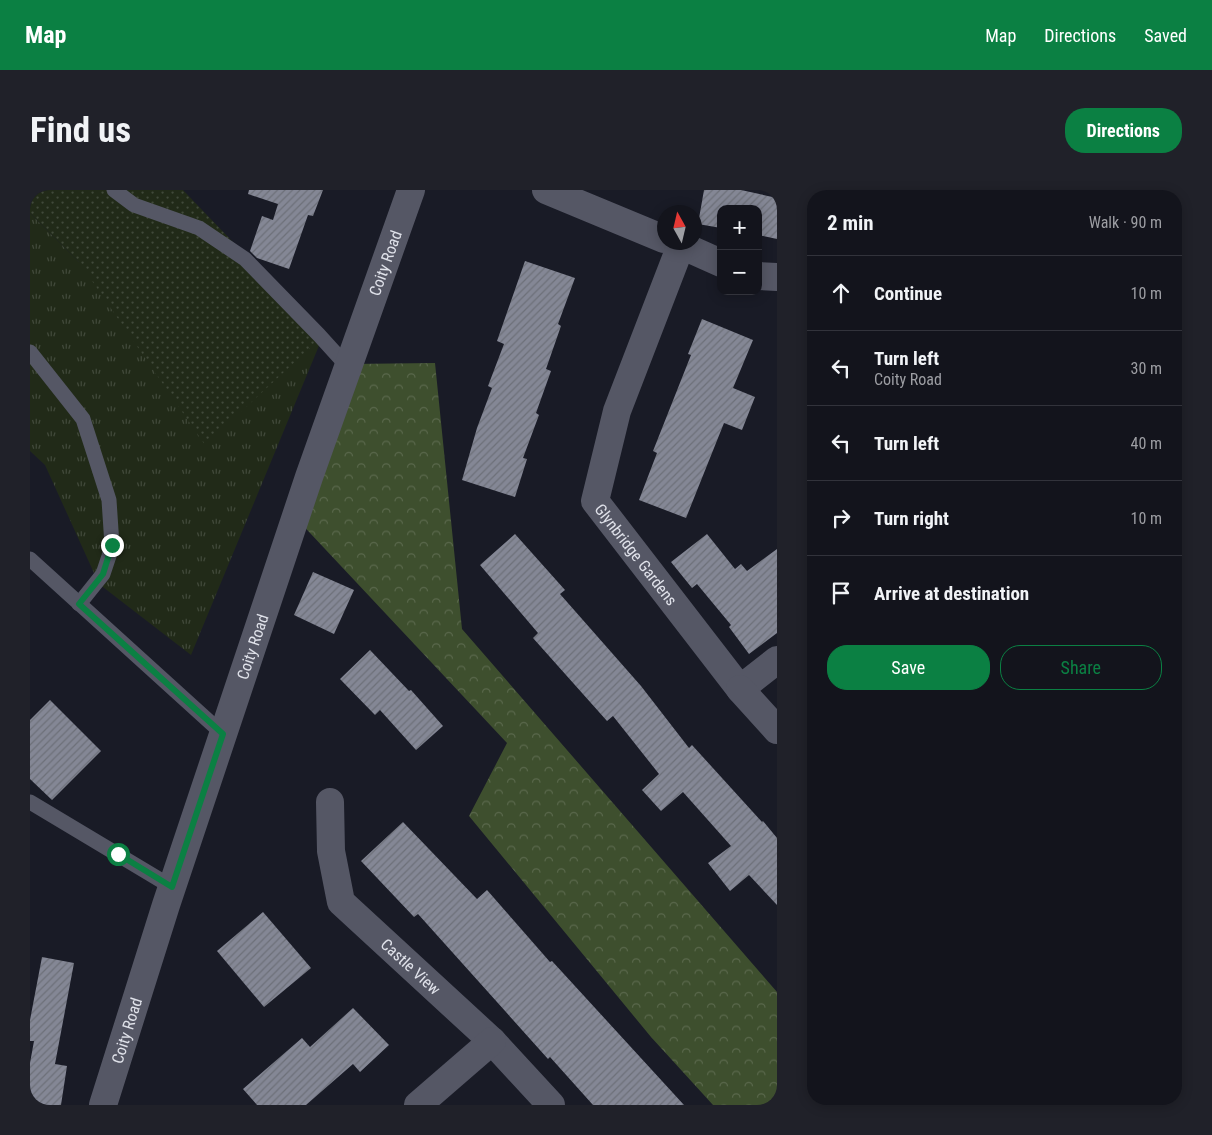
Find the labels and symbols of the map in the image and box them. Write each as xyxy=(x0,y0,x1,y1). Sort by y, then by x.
north arrow xyxy=(657,205,702,250)
street label: Coity Road xyxy=(365,228,405,298)
street label: Glynbridge Gardens xyxy=(591,500,681,609)
route end xyxy=(101,534,124,557)
street label: Coity Road xyxy=(233,611,272,682)
route start xyxy=(107,843,130,866)
street label: Castle View xyxy=(377,934,445,998)
street label: Coity Road xyxy=(107,995,146,1066)

